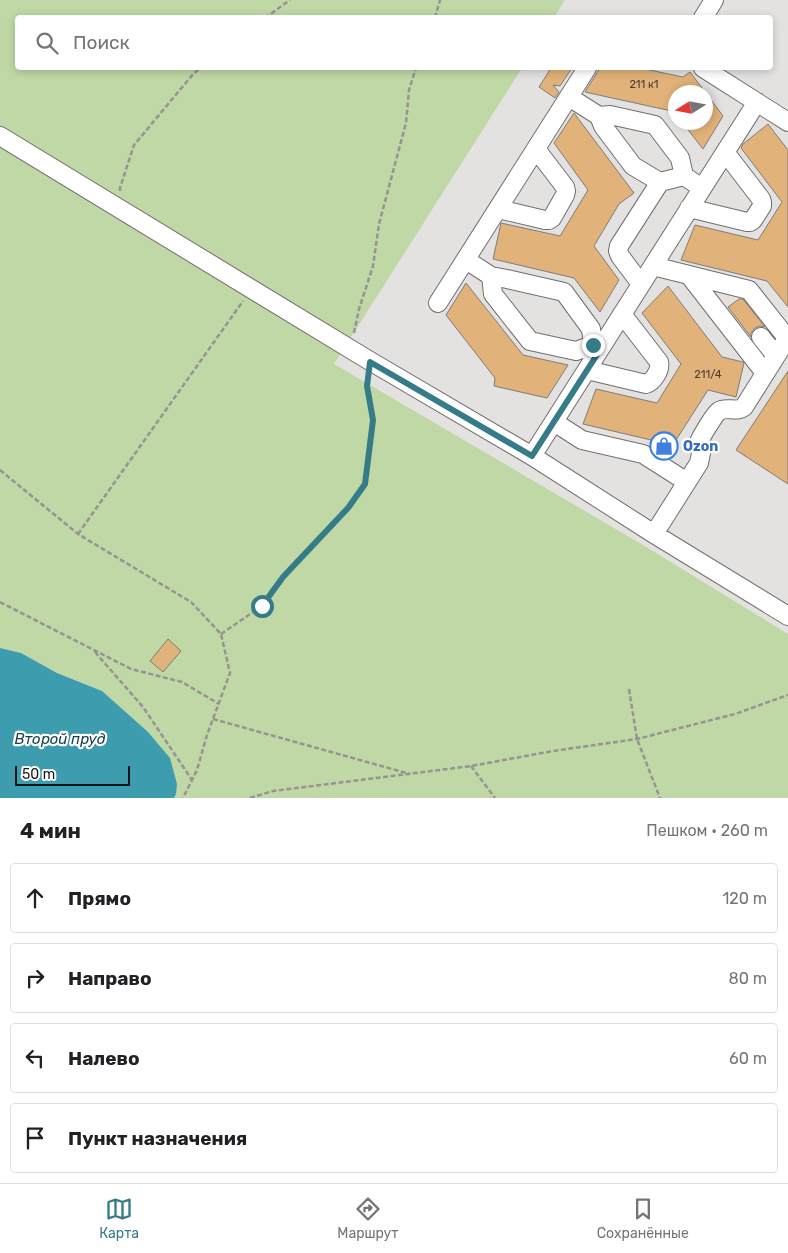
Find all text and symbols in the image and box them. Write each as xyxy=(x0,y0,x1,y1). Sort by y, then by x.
search box xyxy=(15,15,773,70)
icon: search xyxy=(33,29,61,57)
text: Поиск xyxy=(73,31,130,54)
house number: 211 к1 xyxy=(629,78,659,91)
north arrow xyxy=(668,85,713,130)
route end xyxy=(582,334,605,357)
house number: 211/4 xyxy=(694,368,722,381)
shop icon: Ozon xyxy=(649,431,679,461)
place label: Ozon xyxy=(683,438,718,455)
route start xyxy=(251,595,274,618)
water label: Второй пруд xyxy=(14,730,106,748)
scale bar xyxy=(15,763,130,786)
text: 50 m xyxy=(22,766,55,783)
text: 4 мин xyxy=(20,818,81,843)
text: Пешком · 260 m xyxy=(646,821,768,840)
icon: ahead xyxy=(21,884,49,912)
text: Прямо xyxy=(68,887,131,910)
text: 120 m xyxy=(722,889,767,908)
icon: right xyxy=(21,964,49,992)
text: Направо xyxy=(68,967,152,990)
text: 80 m xyxy=(729,969,767,988)
icon: left xyxy=(21,1044,49,1072)
text: Налево xyxy=(68,1047,140,1070)
text: 60 m xyxy=(729,1049,767,1068)
icon: arrive xyxy=(21,1124,49,1152)
text: Пункт назначения xyxy=(68,1127,247,1150)
tab: Карта xyxy=(99,1195,139,1242)
tab: Маршрут xyxy=(337,1195,398,1242)
tab: Сохранённые xyxy=(597,1195,689,1242)

